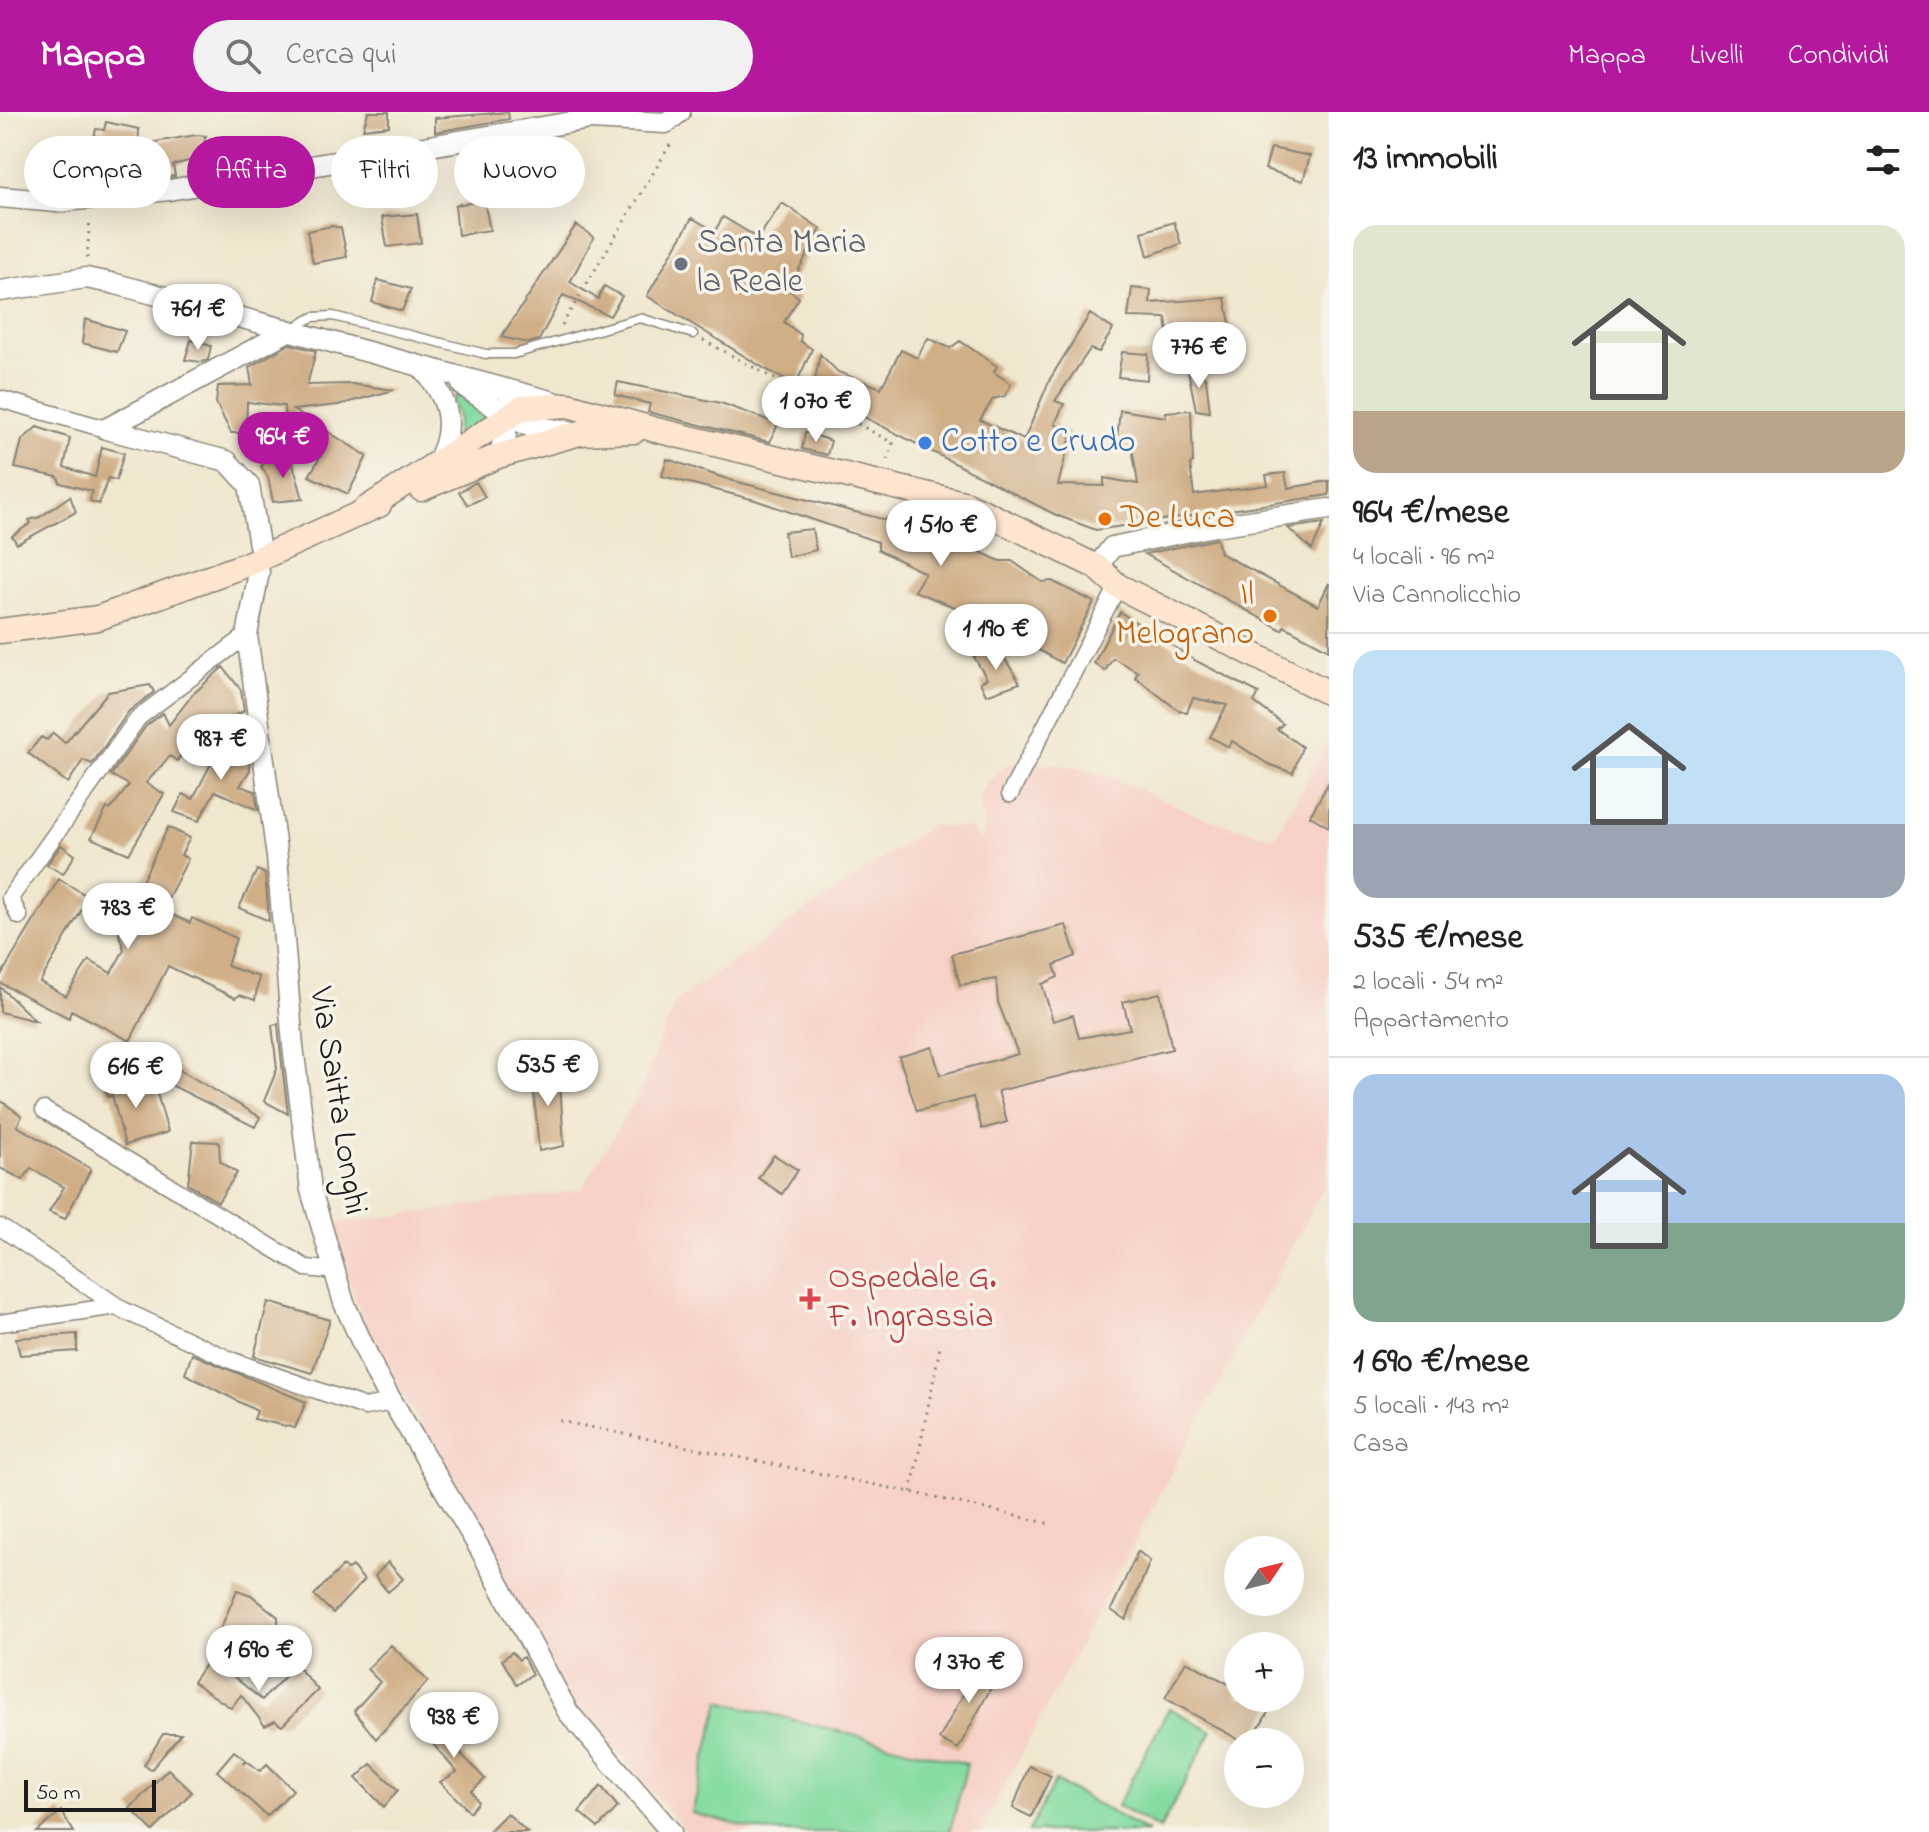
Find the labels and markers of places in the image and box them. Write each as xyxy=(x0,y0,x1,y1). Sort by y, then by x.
place label: Santa Maria la Reale xyxy=(697,219,866,308)
marker: Santa Maria la Reale xyxy=(672,255,690,273)
pin: 761 € xyxy=(142,284,254,352)
pin: 776 € xyxy=(1143,322,1255,390)
pin: 1 070 € xyxy=(742,376,890,444)
pin: 964 € xyxy=(227,412,339,480)
place label: Cotto e Crudo xyxy=(941,418,1135,468)
marker: Cotto e Crudo xyxy=(916,434,934,452)
place label: De Luca xyxy=(1120,494,1235,544)
pin: 1 510 € xyxy=(867,500,1015,568)
marker: De Luca xyxy=(1096,510,1114,528)
place label: Il Melograno xyxy=(1116,571,1254,660)
pin: 1 190 € xyxy=(922,604,1070,672)
marker: Il Melograno xyxy=(1261,607,1279,625)
pin: 987 € xyxy=(165,714,277,782)
pin: 783 € xyxy=(72,883,184,951)
pin: 535 € xyxy=(492,1040,604,1108)
pin: 616 € xyxy=(80,1042,192,1110)
place label: Ospedale G. F. Ingrassia xyxy=(827,1254,997,1343)
marker: Ospedale G. F. Ingrassia xyxy=(799,1288,821,1310)
pin: 1 690 € xyxy=(185,1625,333,1693)
pin: 1 370 € xyxy=(895,1637,1043,1705)
pin: 938 € xyxy=(398,1692,510,1760)

